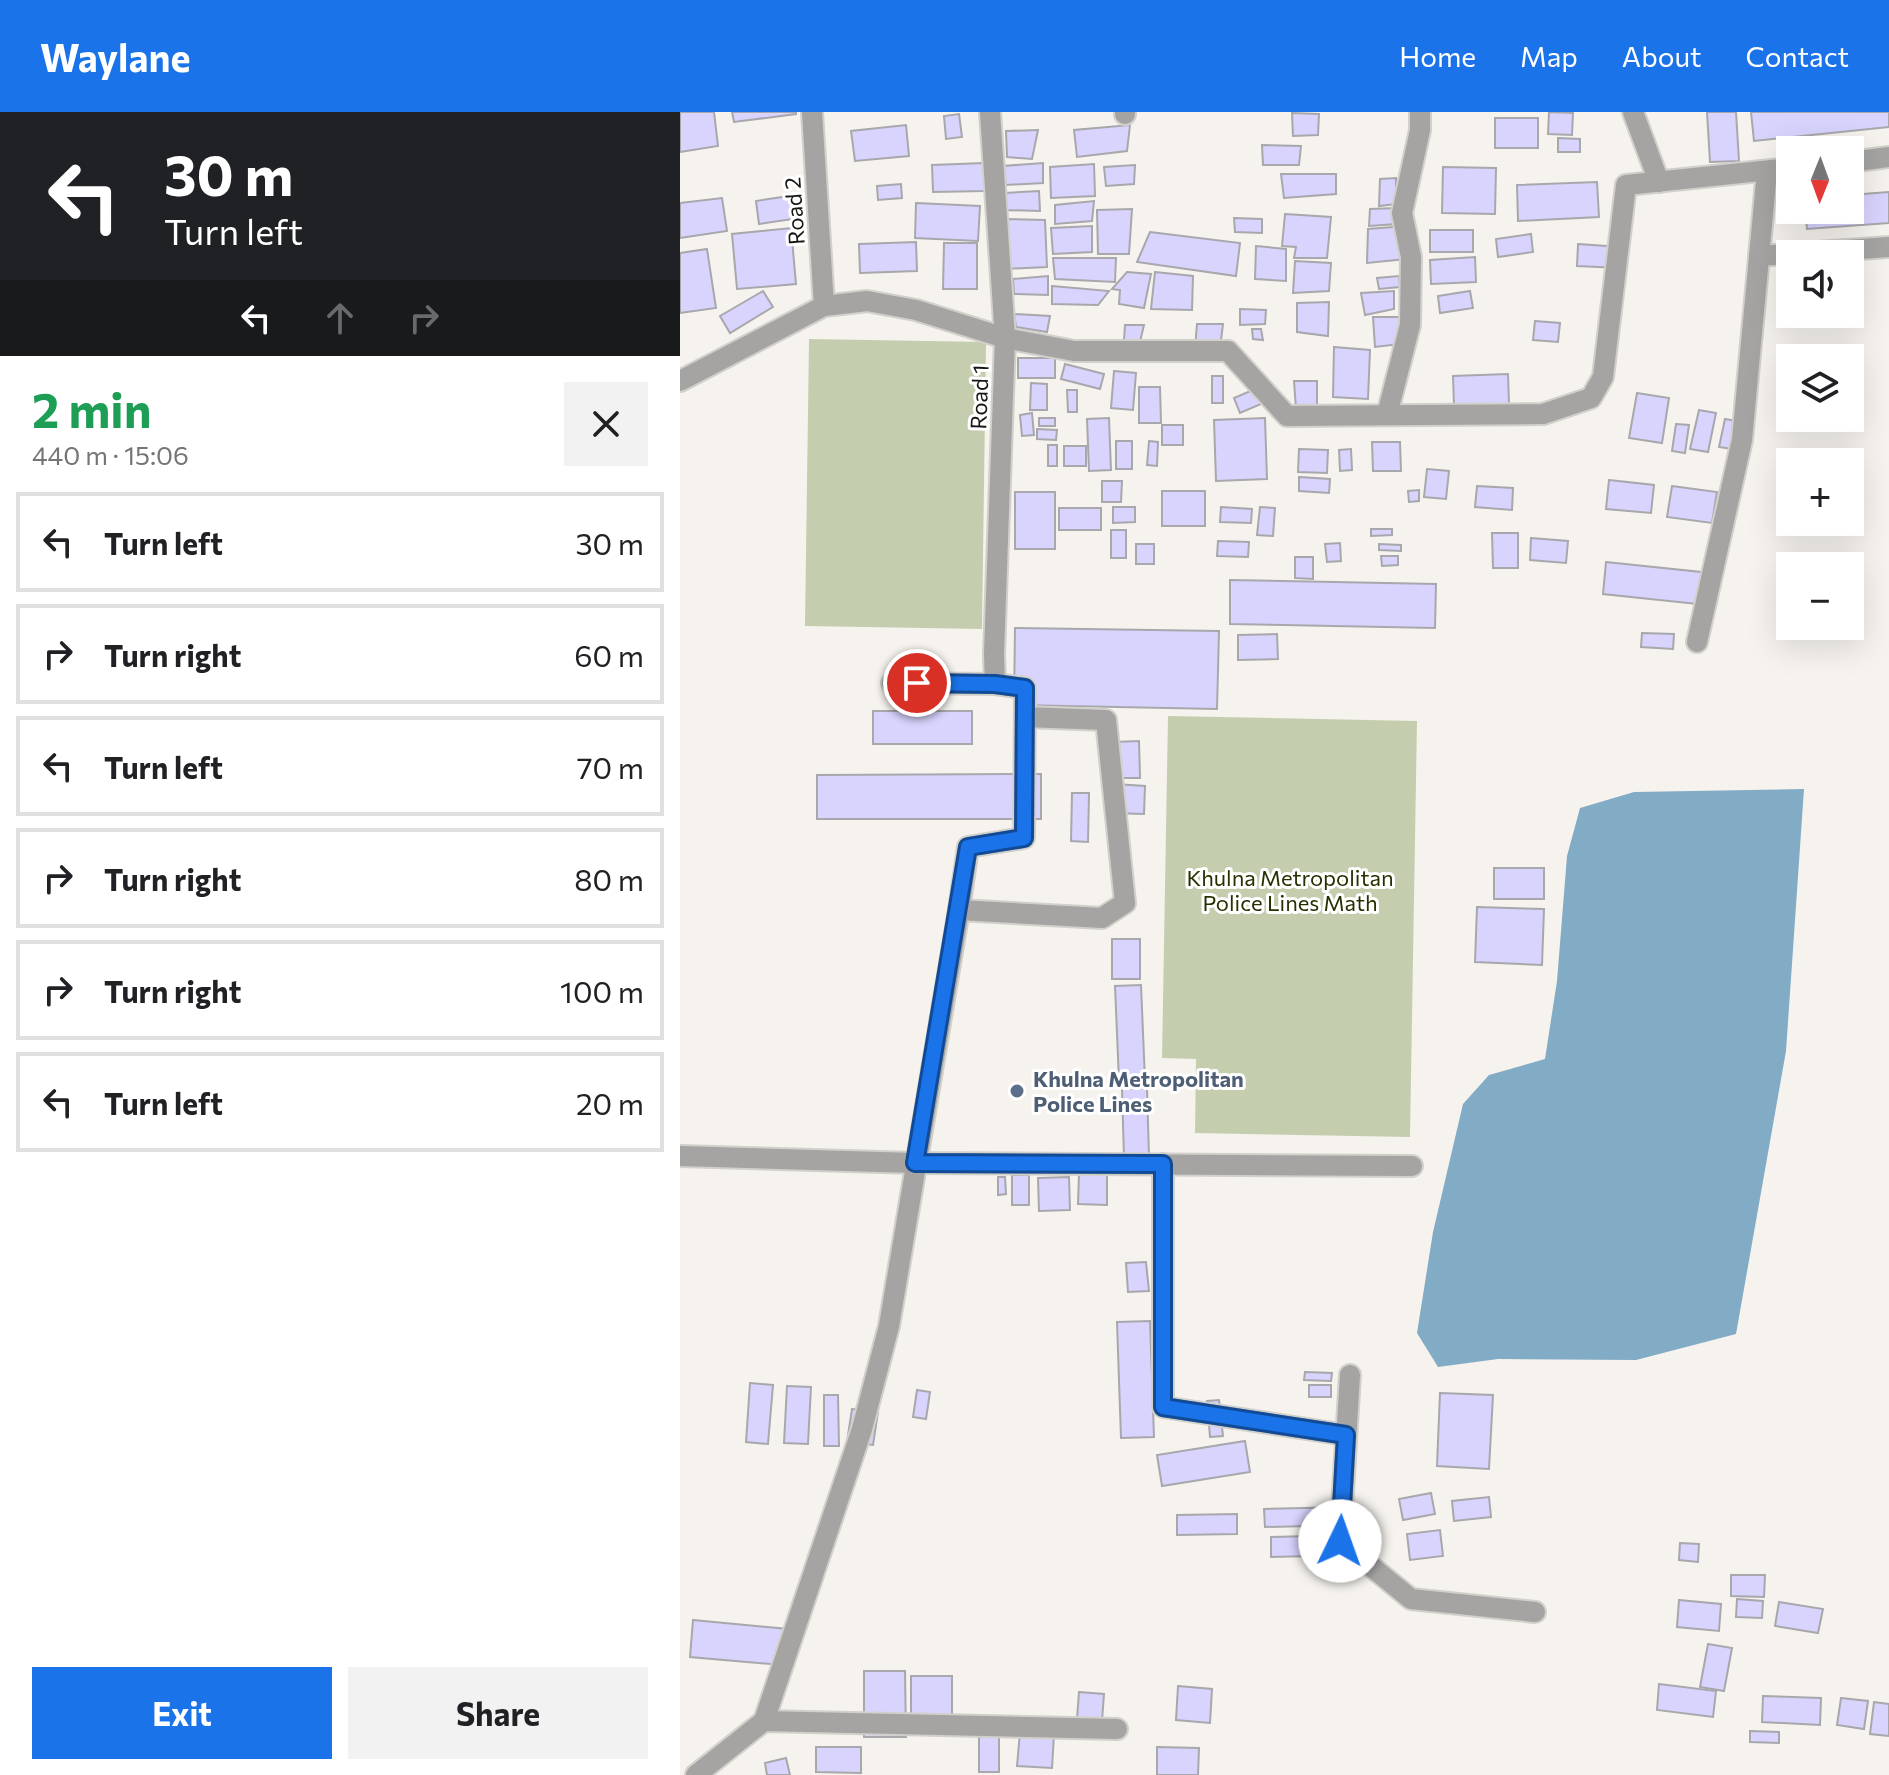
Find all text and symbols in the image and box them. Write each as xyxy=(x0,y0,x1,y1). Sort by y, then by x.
text: Waylane xyxy=(40,33,190,80)
text: Home xyxy=(1399,39,1476,73)
text: Map xyxy=(1520,39,1578,73)
text: About xyxy=(1622,39,1702,73)
text: Contact xyxy=(1746,39,1849,73)
north arrow xyxy=(1776,136,1864,224)
map controls xyxy=(1776,136,1864,640)
text: 30 m xyxy=(164,139,293,208)
icon: left xyxy=(32,144,136,248)
street label: Road 2 xyxy=(778,176,810,246)
text: Turn left xyxy=(164,208,303,252)
button: sound xyxy=(1776,240,1864,328)
icon: left xyxy=(234,296,278,340)
icon: ahead xyxy=(318,296,362,340)
icon: right xyxy=(402,296,446,340)
button: layers xyxy=(1776,344,1864,432)
street label: Road 1 xyxy=(964,364,994,430)
text: 2 min xyxy=(32,379,152,438)
button: close xyxy=(564,382,648,466)
text: 440 m · 15:06 xyxy=(32,439,189,470)
button: + xyxy=(1776,448,1864,536)
icon: left xyxy=(36,520,80,564)
text: Turn left xyxy=(104,524,223,561)
text: 30 m xyxy=(575,524,644,561)
button: − xyxy=(1776,552,1864,640)
icon: right xyxy=(36,632,80,676)
text: Turn right xyxy=(104,636,241,673)
text: 60 m xyxy=(574,636,644,673)
pin xyxy=(883,649,951,717)
icon: arrive xyxy=(895,661,939,705)
icon: left xyxy=(36,744,80,788)
text: Turn left xyxy=(104,748,223,785)
text: 70 m xyxy=(577,748,644,785)
icon: right xyxy=(36,856,80,900)
text: Turn right xyxy=(104,860,241,897)
text: 80 m xyxy=(574,860,644,897)
park label: Khulna Metropolitan Police Lines Math xyxy=(1186,864,1394,916)
icon: right xyxy=(36,968,80,1012)
text: Turn right xyxy=(104,972,241,1009)
text: 100 m xyxy=(560,972,644,1009)
place label: Khulna Metropolitan Police Lines xyxy=(1033,1065,1244,1117)
icon: left xyxy=(36,1080,80,1124)
marker: Khulna Metropolitan Police Lines xyxy=(1008,1082,1026,1100)
text: Turn left xyxy=(104,1084,223,1121)
text: 20 m xyxy=(576,1084,644,1121)
position arrow xyxy=(1298,1499,1382,1583)
button: Exit xyxy=(32,1667,332,1759)
button: Share xyxy=(348,1667,648,1759)

